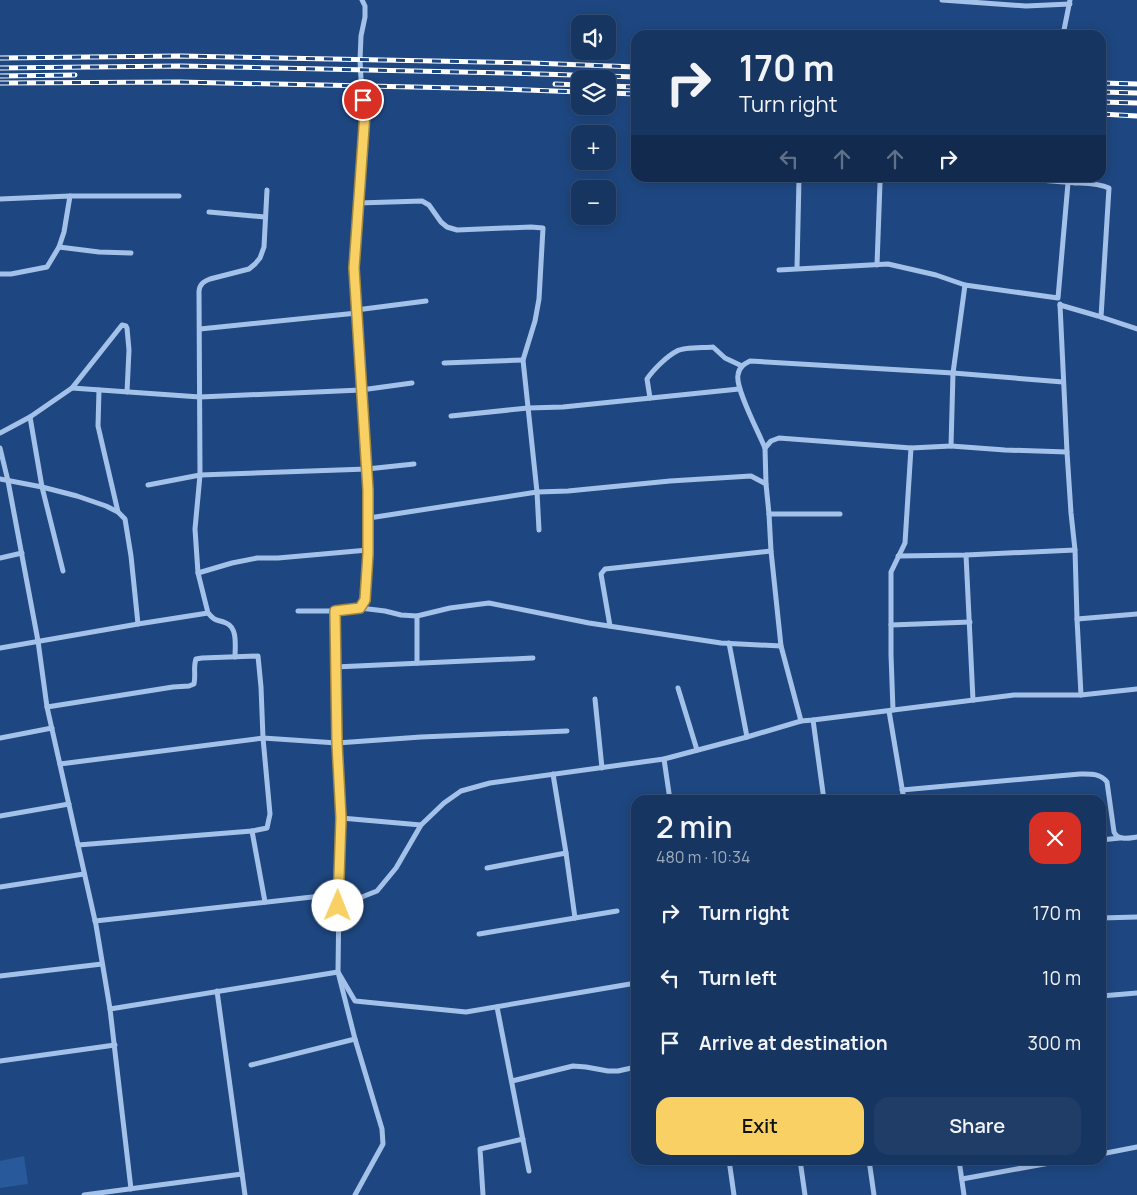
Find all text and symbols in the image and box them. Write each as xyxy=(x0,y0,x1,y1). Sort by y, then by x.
map controls xyxy=(571,15,616,225)
button: sound xyxy=(571,15,616,60)
text: 170 m xyxy=(739,44,835,92)
icon: right xyxy=(656,50,721,115)
button: layers xyxy=(571,70,616,115)
pin xyxy=(342,79,384,121)
icon: arrive xyxy=(349,86,377,114)
text: Turn right xyxy=(739,89,837,119)
button: + xyxy=(571,125,616,170)
icon: left xyxy=(775,145,803,173)
icon: ahead xyxy=(828,145,856,173)
icon: ahead xyxy=(881,145,909,173)
icon: right xyxy=(934,145,962,173)
button: − xyxy=(571,180,616,225)
text: 2 min xyxy=(656,806,732,847)
button: close xyxy=(1029,812,1081,864)
text: 480 m · 10:34 xyxy=(656,846,750,868)
position arrow xyxy=(311,879,363,931)
icon: right xyxy=(656,899,684,927)
text: Turn right xyxy=(699,900,789,926)
text: 170 m xyxy=(1033,900,1081,926)
icon: left xyxy=(656,964,684,992)
text: Turn left xyxy=(699,965,777,991)
text: 10 m xyxy=(1042,965,1081,991)
icon: arrive xyxy=(656,1029,684,1057)
text: Arrive at destination xyxy=(699,1030,888,1056)
text: 300 m xyxy=(1027,1030,1081,1056)
button: Exit xyxy=(656,1097,864,1155)
button: Share xyxy=(874,1097,1081,1155)

